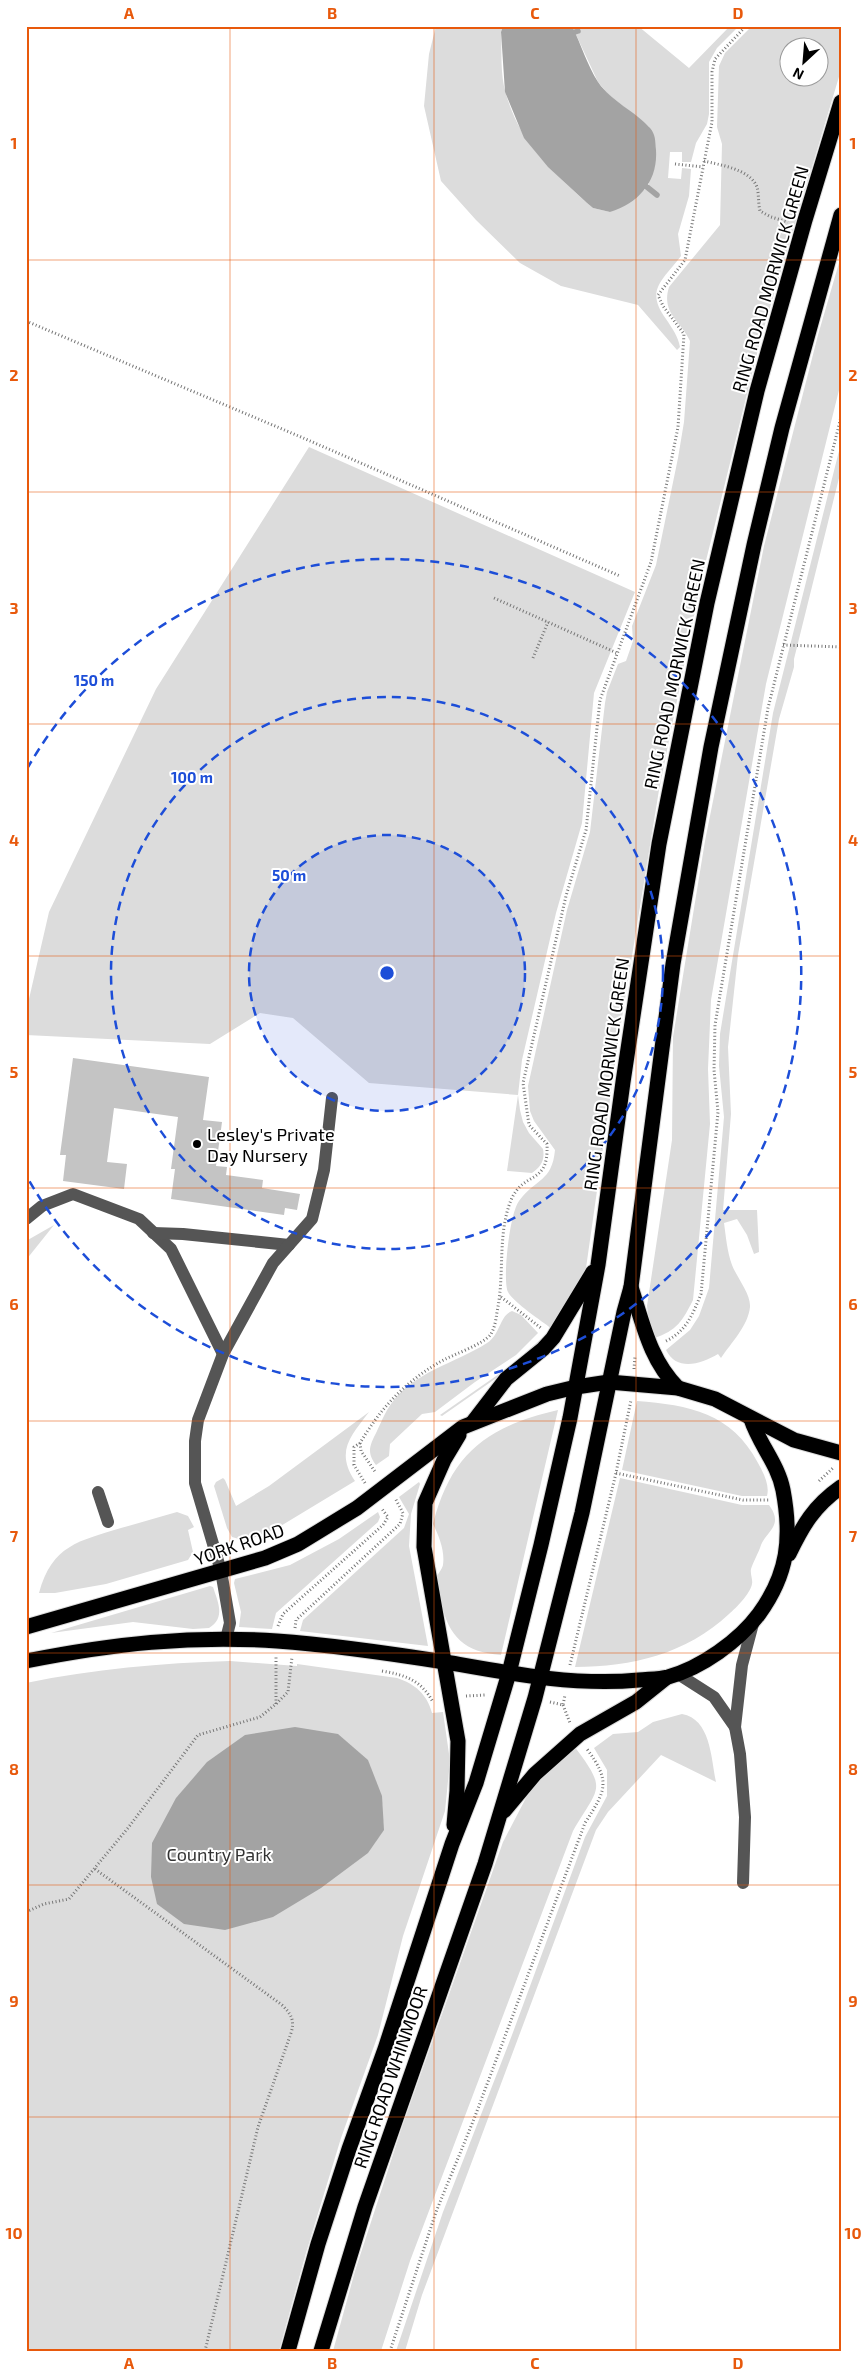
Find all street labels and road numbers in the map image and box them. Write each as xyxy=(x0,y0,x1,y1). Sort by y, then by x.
street label: RING ROAD MORWICK GREEN xyxy=(727,163,813,395)
street label: RING ROAD MORWICK GREEN xyxy=(639,557,709,791)
street label: RING ROAD MORWICK GREEN xyxy=(579,956,633,1192)
street label: YORK ROAD xyxy=(191,1518,287,1570)
street label: RING ROAD WHINMOOR xyxy=(348,1983,432,2171)

